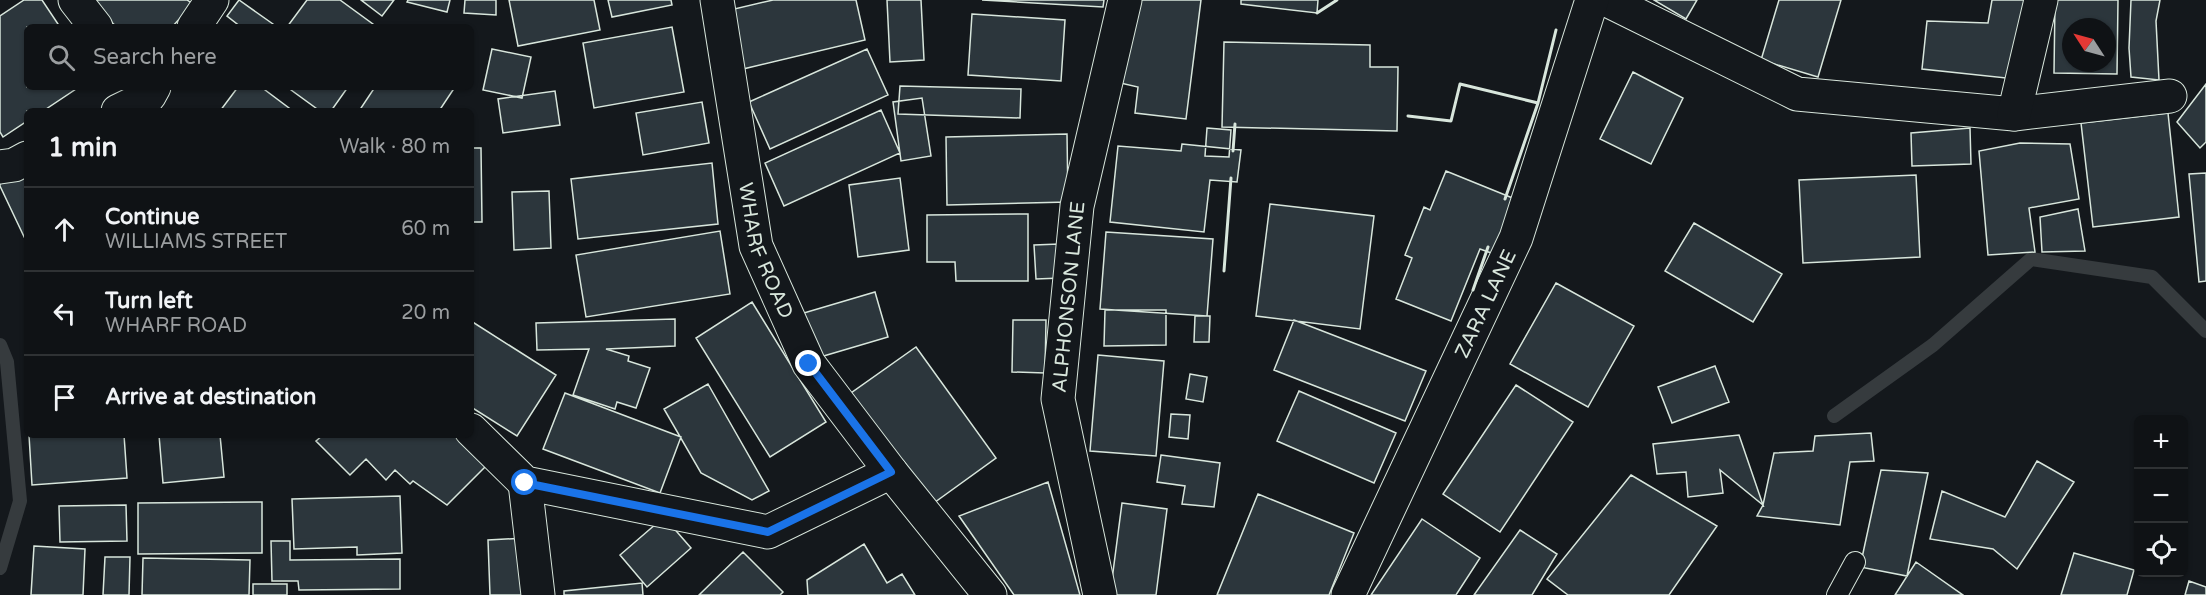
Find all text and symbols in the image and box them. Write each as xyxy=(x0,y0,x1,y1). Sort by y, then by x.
north arrow xyxy=(2062,18,2116,72)
search box xyxy=(24,24,474,90)
icon: search xyxy=(45,41,78,74)
text: Search here xyxy=(93,44,217,70)
text: 1 min xyxy=(48,132,117,163)
text: Walk · 80 m xyxy=(339,135,450,159)
street label: WHARF ROAD xyxy=(733,181,798,322)
street label: ALPHONSON LANE xyxy=(1048,200,1090,394)
text: Continue xyxy=(105,204,200,230)
icon: ahead xyxy=(48,213,81,246)
text: 60 m xyxy=(401,217,450,241)
text: WILLIAMS STREET xyxy=(105,230,287,254)
street label: ZARA LANE xyxy=(1450,246,1522,362)
text: Turn left xyxy=(105,288,193,314)
icon: left xyxy=(48,297,81,330)
text: 20 m xyxy=(401,301,450,325)
text: WHARF ROAD xyxy=(105,314,247,338)
route end xyxy=(795,350,821,376)
icon: arrive xyxy=(48,381,81,414)
text: Arrive at destination xyxy=(105,384,316,410)
map controls xyxy=(2134,415,2188,577)
button: + xyxy=(2134,415,2188,469)
route start xyxy=(511,469,537,495)
button: − xyxy=(2134,469,2188,523)
button: locate xyxy=(2134,523,2188,577)

